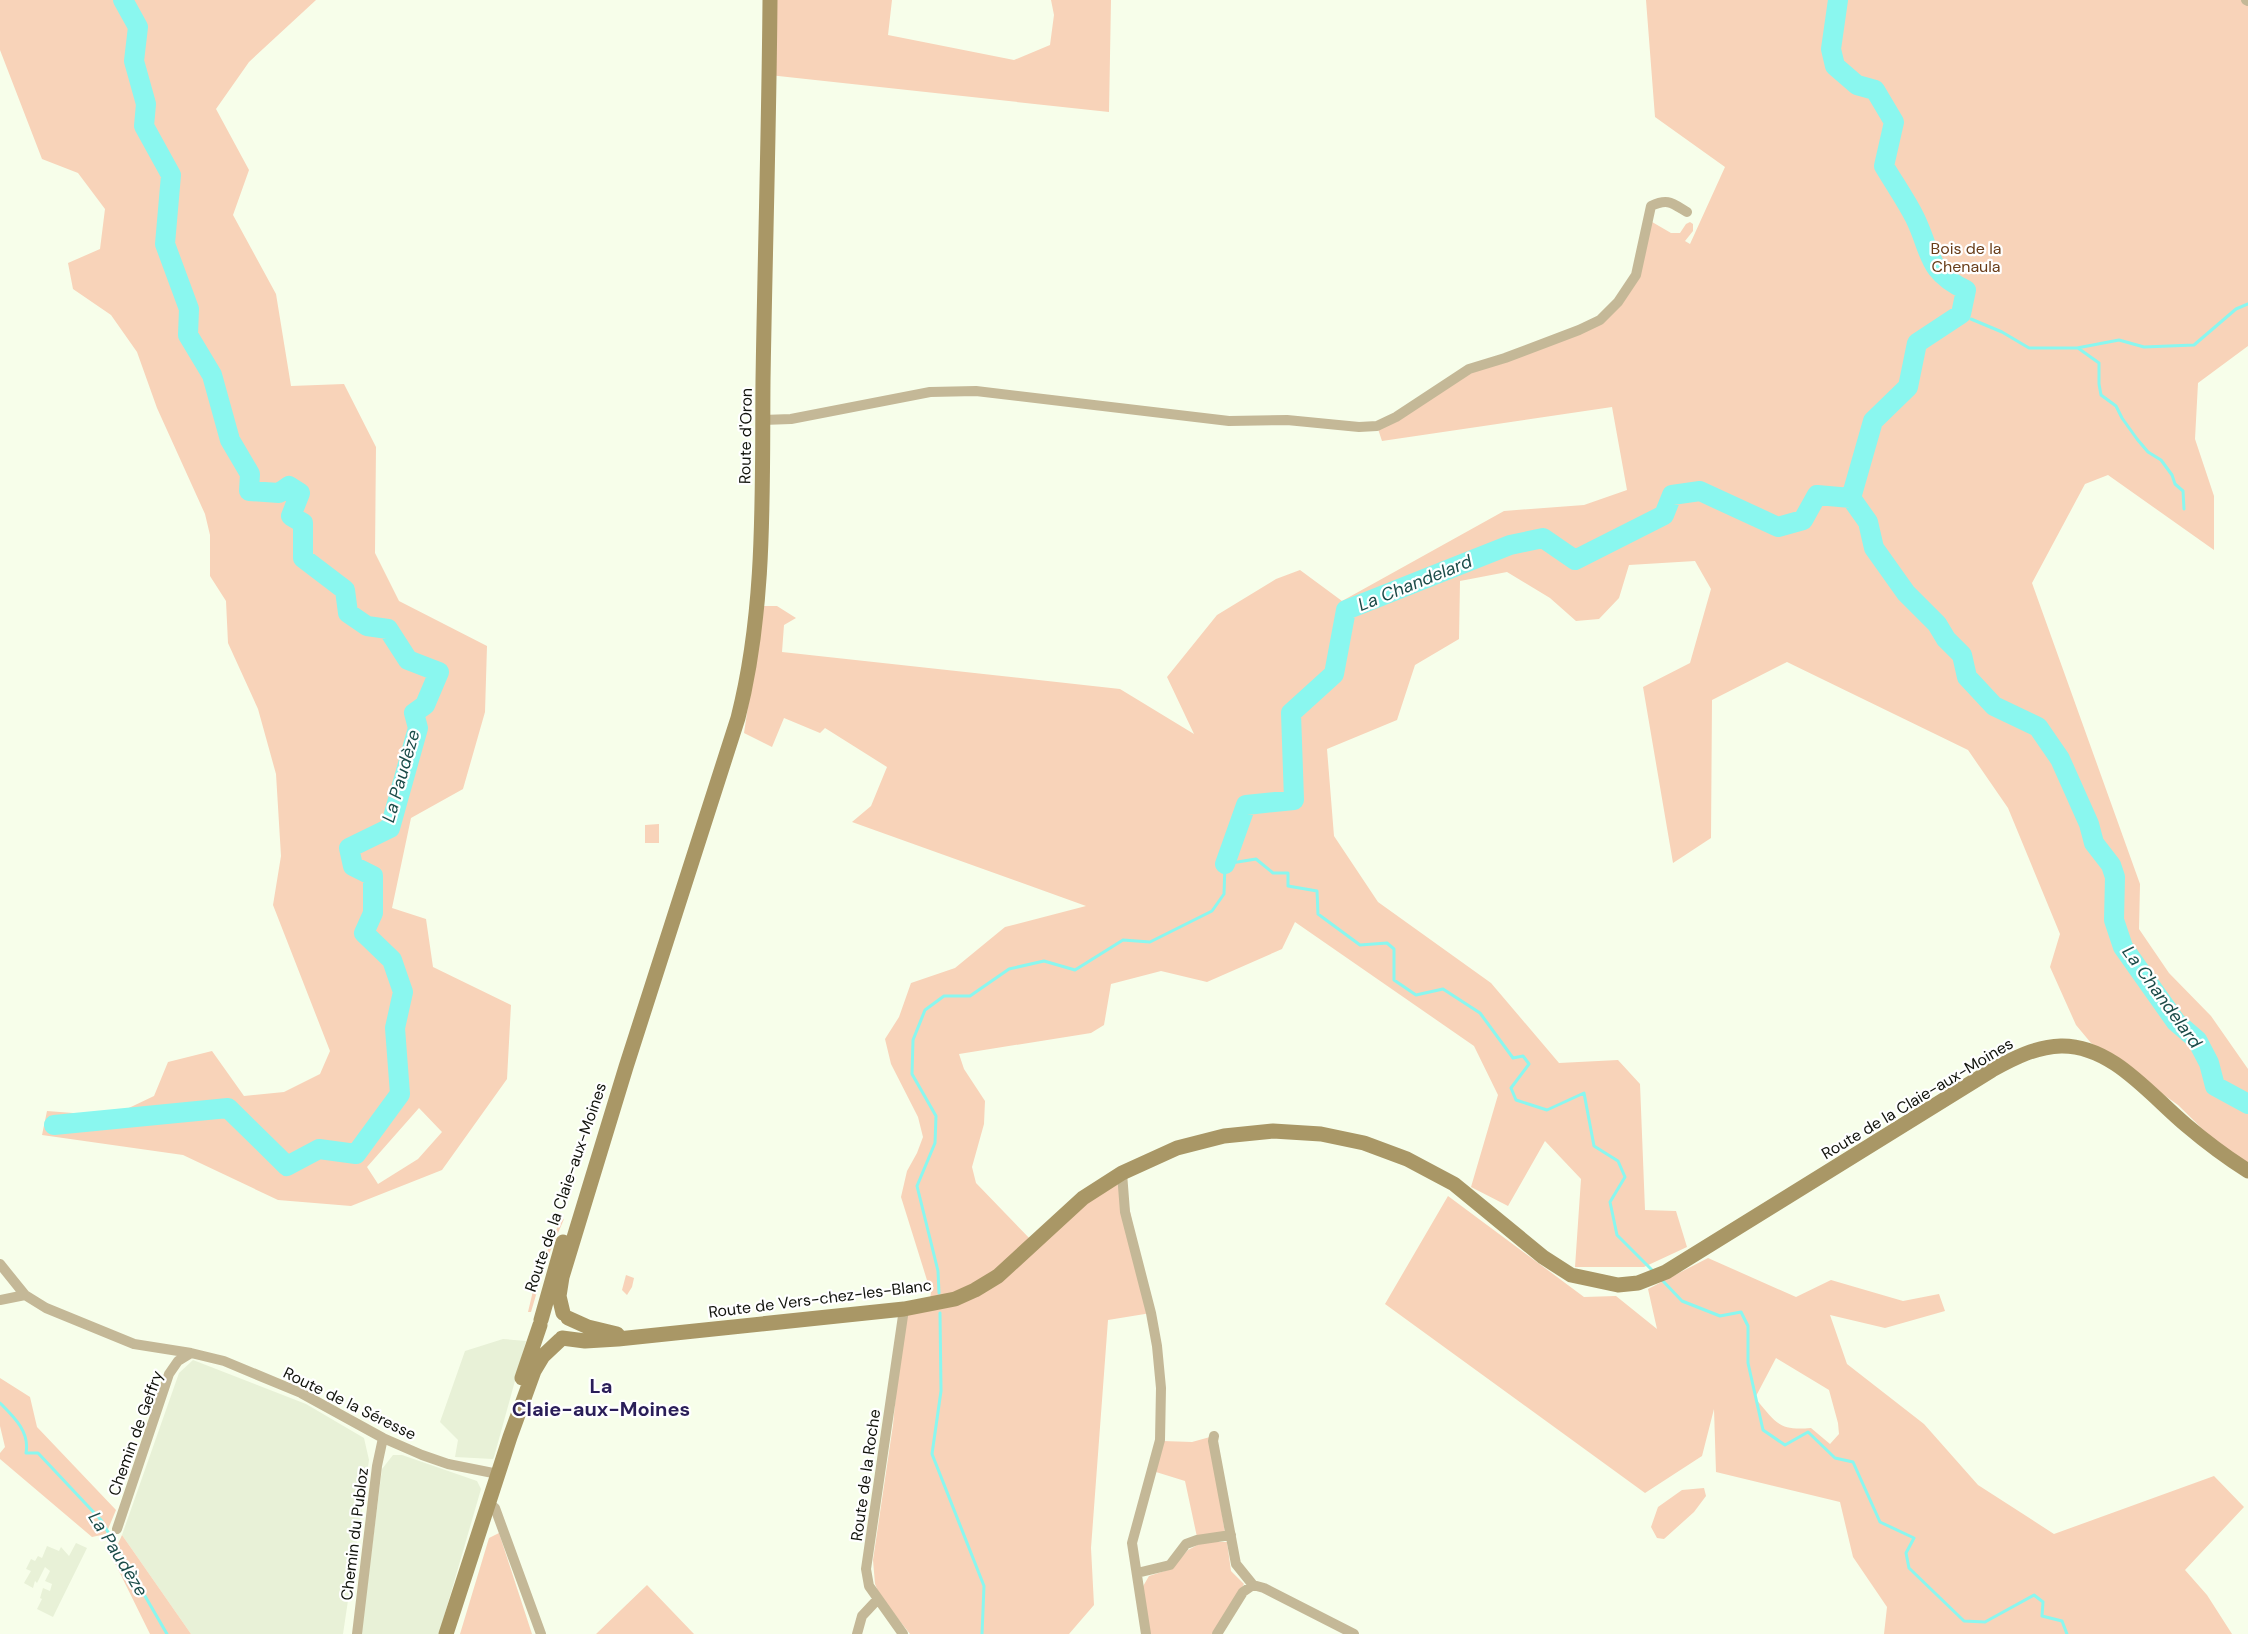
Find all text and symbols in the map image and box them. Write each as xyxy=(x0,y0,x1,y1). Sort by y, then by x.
park label: Bois de la Chenaula xyxy=(1931,238,2001,277)
street label: Route d'Oron xyxy=(734,388,757,484)
water label: La Chandelard xyxy=(1354,549,1476,617)
water label: La Paudèze xyxy=(376,727,426,825)
water label: La Chandelard xyxy=(2117,941,2208,1054)
street label: Route de la Claie-aux-Moines xyxy=(1818,1033,2017,1164)
street label: Route de la Claie-aux-Moines xyxy=(520,1080,611,1295)
street label: Route de Vers-chez-les-Blanc xyxy=(707,1274,933,1323)
street label: Route de la Séresse xyxy=(280,1362,420,1445)
street label: Chemin de Geffry xyxy=(103,1368,168,1499)
district label: La Claie-aux-Moines xyxy=(512,1373,690,1422)
street label: Route de la Roche xyxy=(846,1408,885,1542)
street label: Chemin du Publoz xyxy=(336,1466,373,1602)
water label: La Paudèze xyxy=(83,1507,153,1601)

